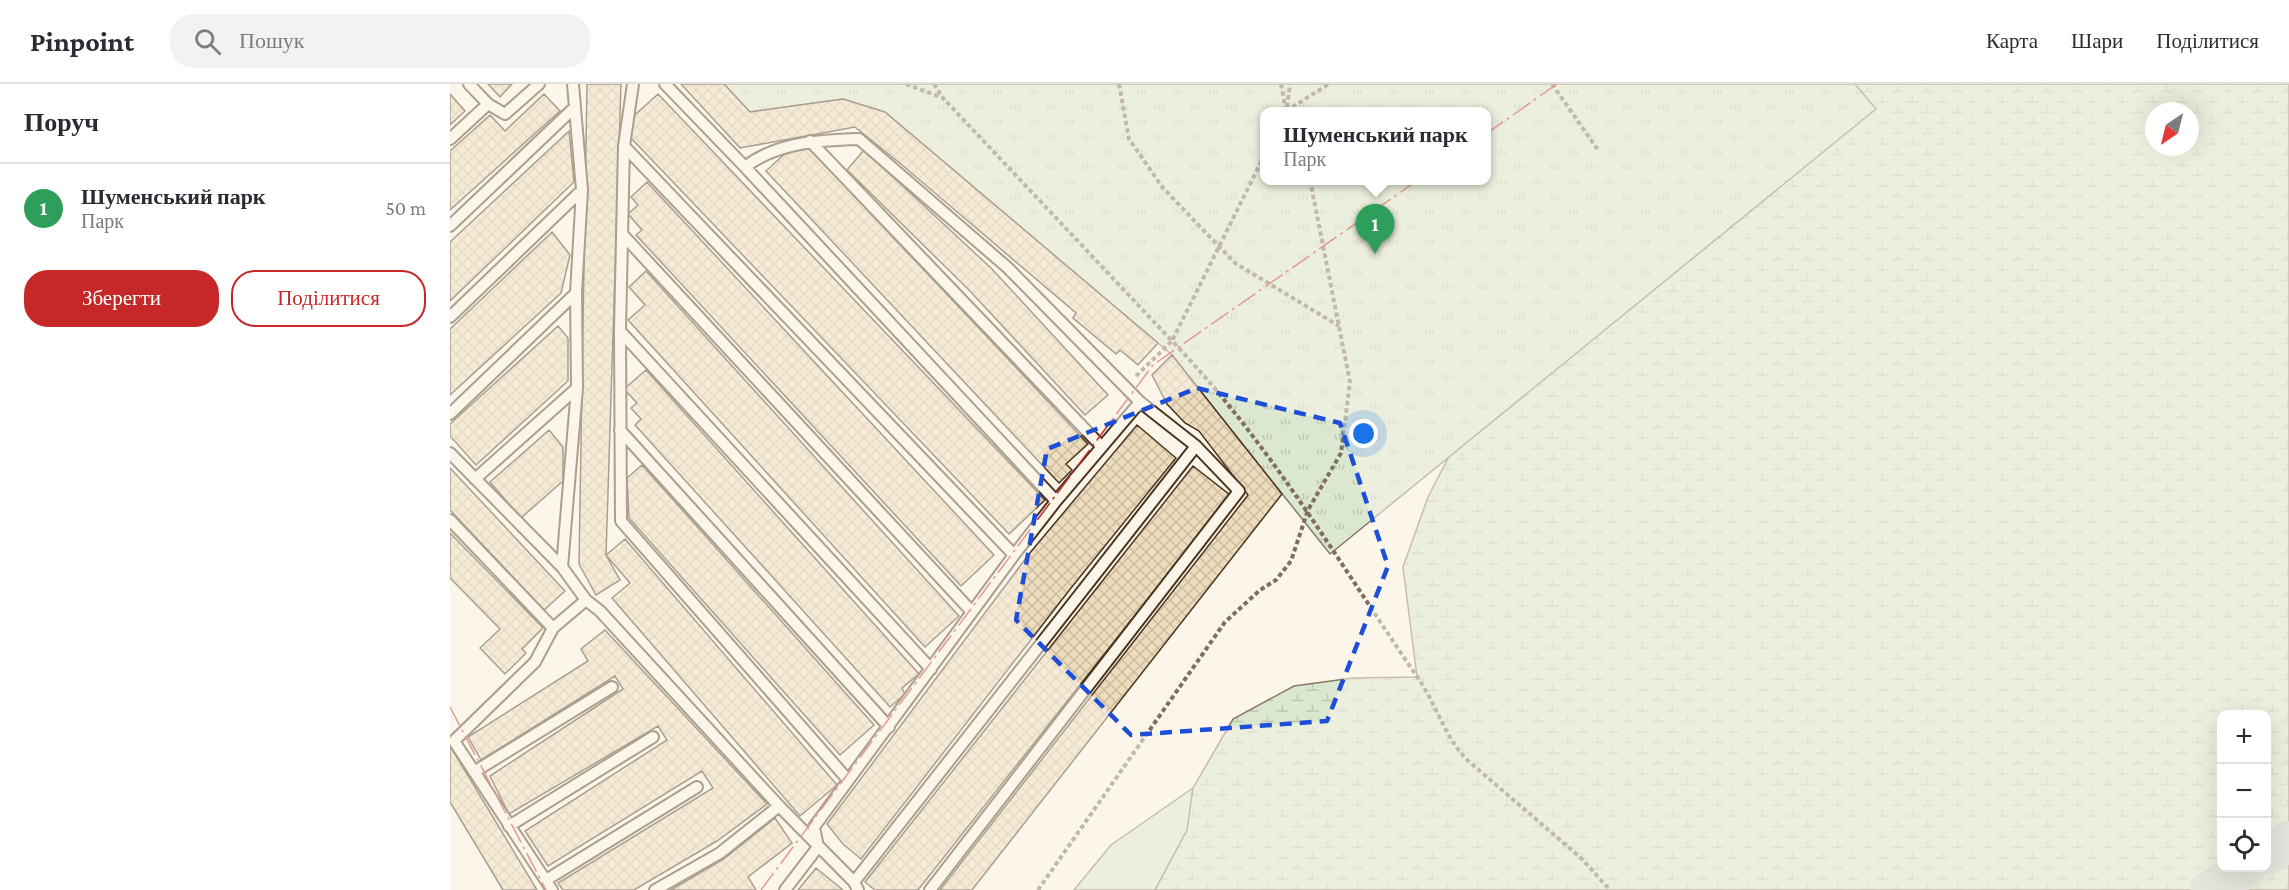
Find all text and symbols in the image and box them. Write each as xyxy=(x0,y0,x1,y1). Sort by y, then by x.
search box xyxy=(170,14,590,68)
icon: search xyxy=(191,25,224,58)
text: Pinpoint xyxy=(30,26,134,57)
text: Пошук xyxy=(239,28,305,53)
text: Карта xyxy=(1986,29,2038,53)
text: Шари xyxy=(2071,29,2123,53)
text: Поділитися xyxy=(2156,29,2259,53)
north arrow xyxy=(2145,102,2199,156)
popup xyxy=(1260,107,1491,185)
text: Поруч xyxy=(24,108,99,137)
text: Шуменський парк xyxy=(1283,122,1468,147)
text: Парк xyxy=(1283,148,1326,170)
text: Шуменський парк xyxy=(81,184,266,209)
text: 1 xyxy=(40,197,47,219)
text: 50 m xyxy=(385,197,426,219)
pin: 1 xyxy=(1356,204,1394,254)
text: Парк xyxy=(81,210,124,232)
button: Зберегти xyxy=(24,270,219,327)
button: Поділитися xyxy=(231,270,426,327)
your location xyxy=(1349,419,1378,448)
map controls xyxy=(2217,710,2271,872)
button: + xyxy=(2217,710,2271,764)
button: − xyxy=(2217,764,2271,818)
button: locate xyxy=(2217,818,2271,872)

